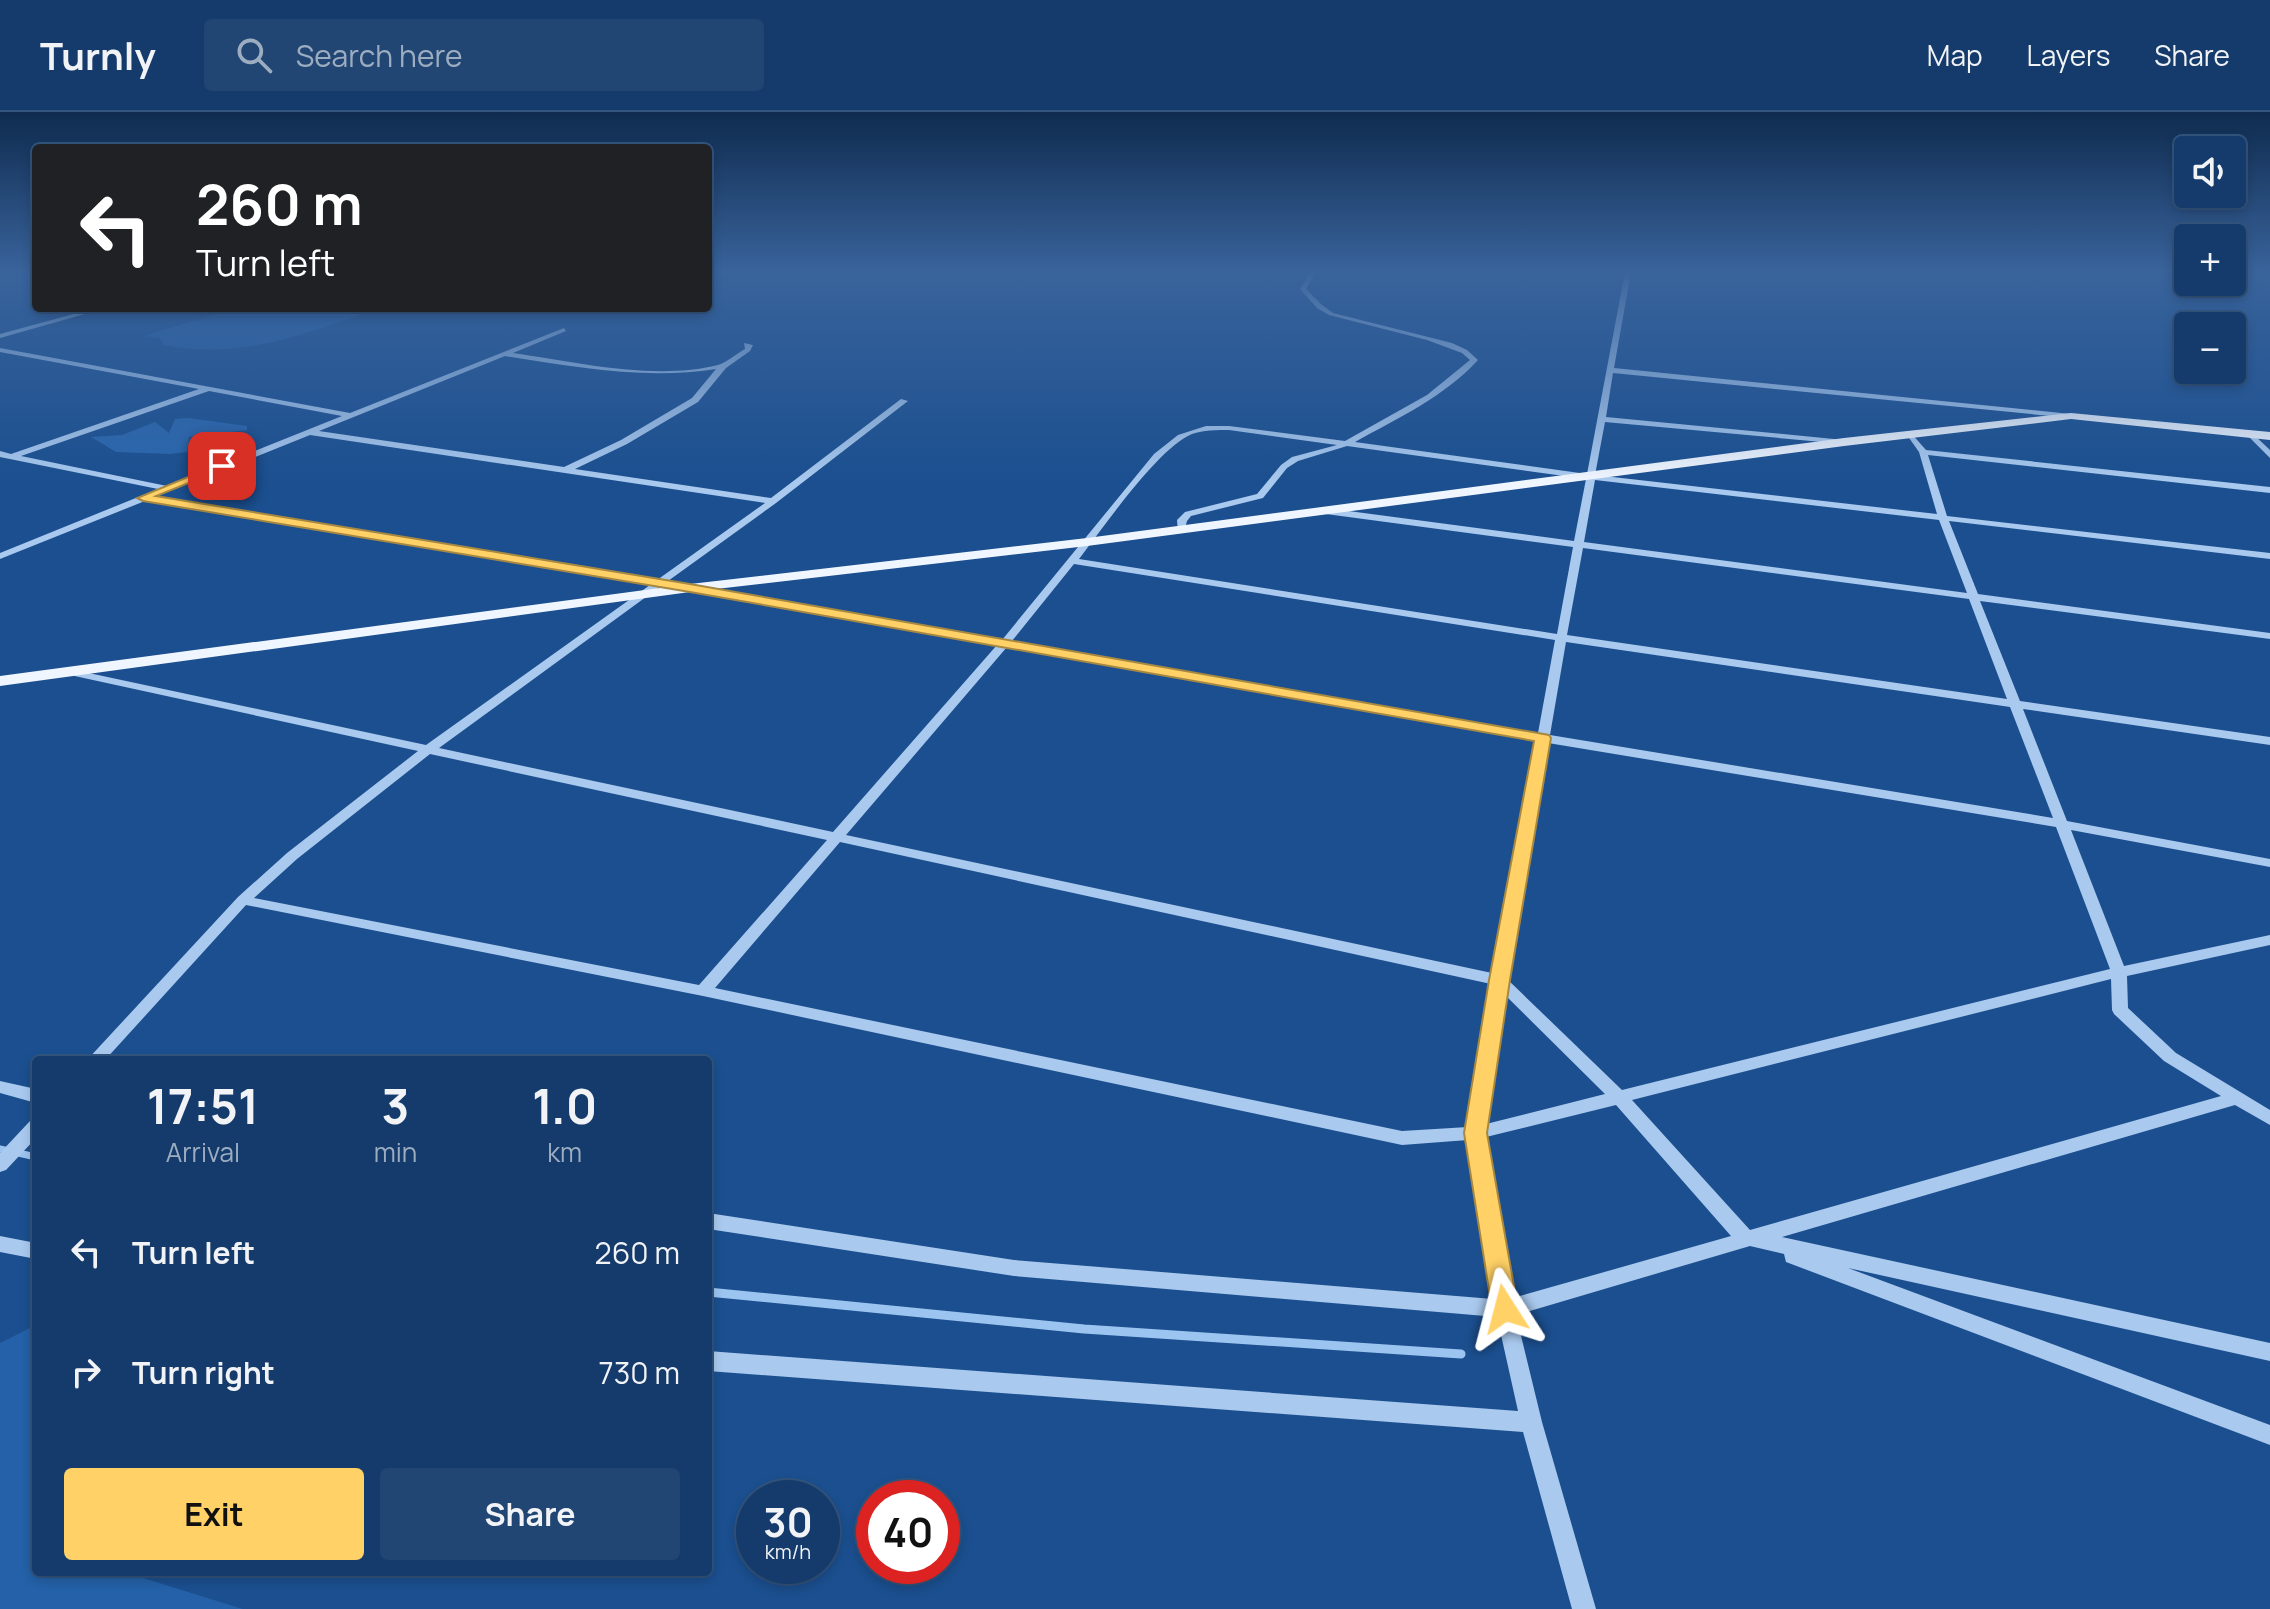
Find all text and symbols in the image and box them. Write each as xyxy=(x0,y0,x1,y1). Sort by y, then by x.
search box xyxy=(204,19,764,91)
text: Turnly xyxy=(40,29,156,81)
icon: search xyxy=(232,33,276,77)
text: Search here xyxy=(296,35,463,76)
text: Map xyxy=(1927,36,1983,74)
text: Layers xyxy=(2027,36,2110,74)
text: Share xyxy=(2154,36,2230,74)
map controls xyxy=(2174,136,2246,384)
button: sound xyxy=(2174,136,2246,208)
text: 260 m xyxy=(196,165,363,242)
icon: left xyxy=(64,176,168,280)
button: + xyxy=(2174,224,2246,296)
text: Turn left xyxy=(196,238,335,287)
button: − xyxy=(2174,312,2246,384)
pin xyxy=(188,432,256,500)
icon: arrive xyxy=(200,444,244,488)
text: 17:51 xyxy=(147,1073,259,1138)
text: 3 xyxy=(382,1073,409,1138)
text: 1.0 xyxy=(532,1073,597,1138)
text: Arrival xyxy=(166,1134,240,1170)
text: min xyxy=(374,1134,417,1170)
text: km xyxy=(547,1134,582,1170)
icon: left xyxy=(64,1230,108,1274)
text: Turn left xyxy=(132,1232,255,1273)
text: 260 m xyxy=(595,1232,680,1273)
position arrow xyxy=(1463,1267,1547,1351)
icon: right xyxy=(64,1350,108,1394)
text: Turn right xyxy=(132,1352,275,1393)
text: 730 m xyxy=(599,1352,680,1393)
button: Exit xyxy=(64,1468,364,1560)
button: Share xyxy=(380,1468,680,1560)
speed limit sign: 40 xyxy=(856,1480,960,1584)
text: 30 xyxy=(763,1494,813,1549)
text: km/h xyxy=(765,1538,811,1565)

